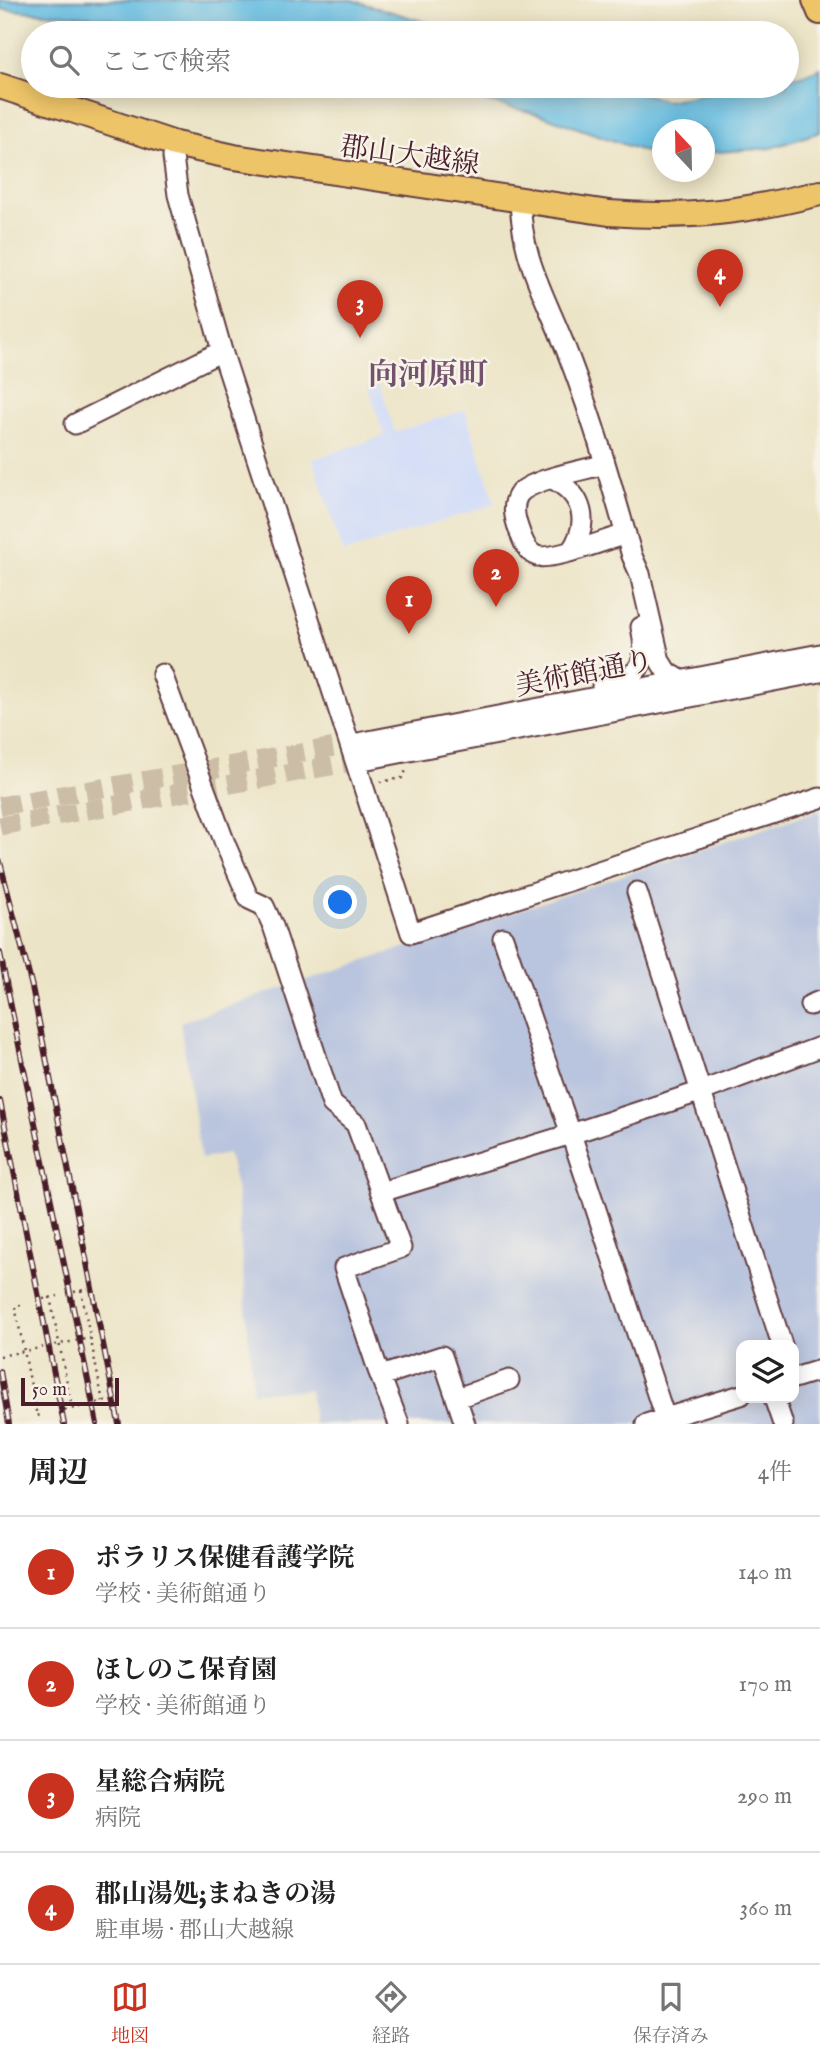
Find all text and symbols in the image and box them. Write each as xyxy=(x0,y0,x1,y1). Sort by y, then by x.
search box xyxy=(21,21,799,98)
icon: search xyxy=(45,41,83,79)
text: ここで検索 xyxy=(101,46,231,79)
north arrow xyxy=(652,119,715,182)
street label: 郡山大越線 xyxy=(338,129,481,184)
pin: 4 xyxy=(697,249,743,307)
pin: 3 xyxy=(337,280,383,338)
district label: 向河原町 xyxy=(368,357,488,395)
pin: 2 xyxy=(473,549,519,607)
pin: 1 xyxy=(386,576,432,634)
street label: 美術館通り xyxy=(512,644,657,705)
your location xyxy=(323,885,357,919)
map controls xyxy=(736,1340,799,1403)
button: layers xyxy=(736,1340,799,1403)
scale bar xyxy=(21,1375,119,1407)
text: 50 m xyxy=(32,1378,67,1402)
text: 周辺 xyxy=(28,1455,88,1493)
text: 4件 xyxy=(758,1458,792,1487)
text: ポラリス保健看護学院 xyxy=(95,1542,354,1575)
text: 1 xyxy=(47,1558,55,1587)
text: 140 m xyxy=(738,1558,792,1587)
text: 学校 · 美術館通り xyxy=(95,1580,271,1609)
text: ほしのこ保育園 xyxy=(95,1654,277,1687)
text: 2 xyxy=(46,1670,56,1699)
text: 170 m xyxy=(739,1670,792,1699)
text: 学校 · 美術館通り xyxy=(95,1692,271,1721)
text: 星総合病院 xyxy=(95,1766,225,1799)
text: 3 xyxy=(47,1782,55,1811)
text: 290 m xyxy=(737,1782,792,1811)
text: 病院 xyxy=(95,1804,141,1833)
text: 郡山湯処;まねきの湯 xyxy=(95,1878,336,1911)
text: 4 xyxy=(45,1894,57,1923)
text: 360 m xyxy=(740,1894,792,1923)
text: 駐車場 · 郡山大越線 xyxy=(95,1916,294,1945)
tab: 地図 xyxy=(111,1978,149,2049)
tab: 経路 xyxy=(372,1978,410,2049)
tab: 保存済み xyxy=(633,1978,709,2049)

